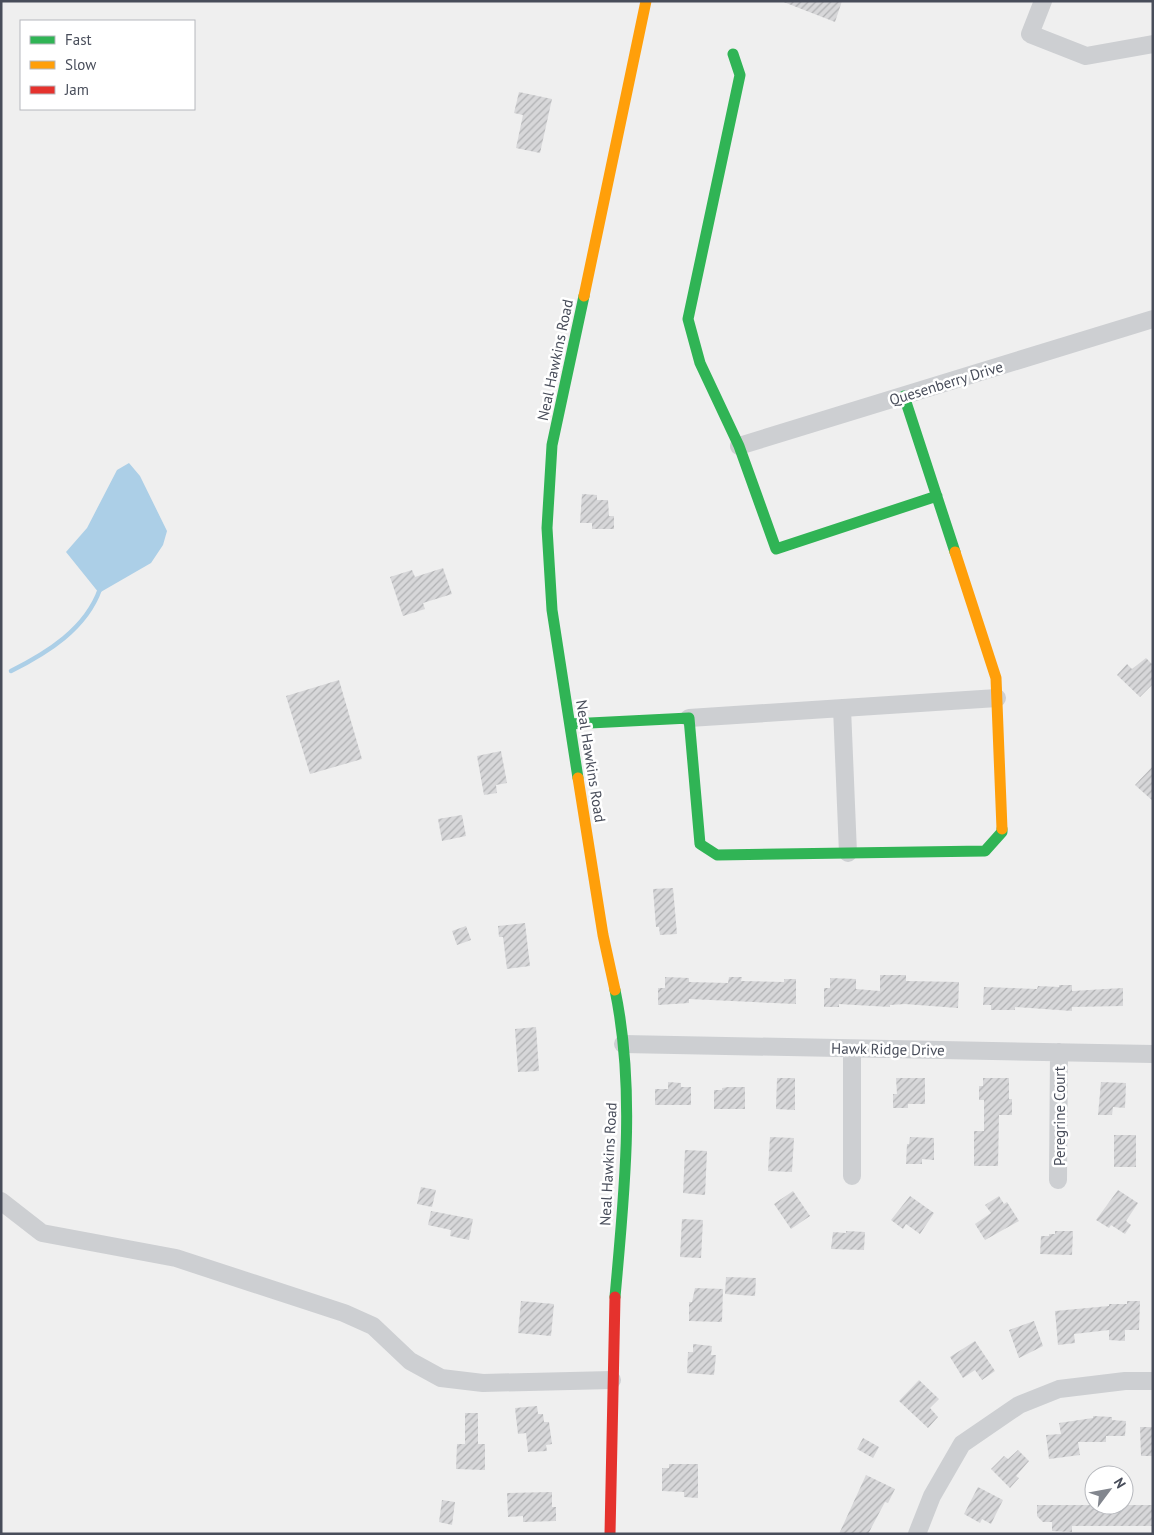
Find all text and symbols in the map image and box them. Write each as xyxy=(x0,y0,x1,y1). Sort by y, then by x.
legend xyxy=(20,20,195,110)
text: Fast xyxy=(65,30,92,49)
text: Slow xyxy=(65,55,96,74)
text: Jam xyxy=(64,80,89,99)
street label: Neal Hawkins Road xyxy=(533,298,577,422)
street label: Quesenberry Drive xyxy=(887,357,1005,409)
street label: Neal Hawkins Road xyxy=(572,698,610,824)
street label: Hawk Ridge Drive xyxy=(831,1039,945,1059)
street label: Peregrine Court xyxy=(1050,1066,1069,1166)
street label: Neal Hawkins Road xyxy=(595,1102,621,1226)
north arrow xyxy=(1084,1465,1134,1515)
text: N xyxy=(1110,1474,1130,1492)

